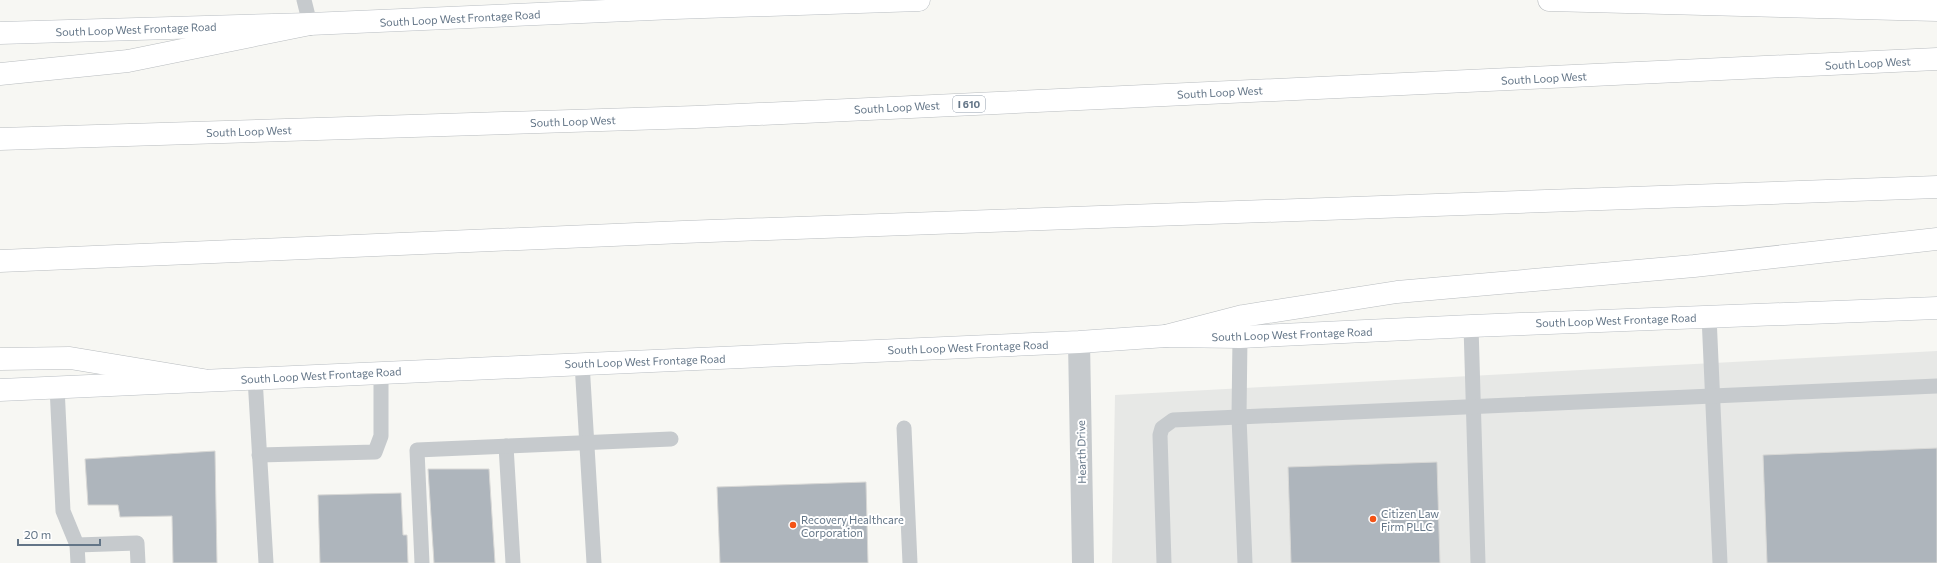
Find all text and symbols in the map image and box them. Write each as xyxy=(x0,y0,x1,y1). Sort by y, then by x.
street label: South Loop West Frontage Road xyxy=(379,7,541,29)
street label: South Loop West Frontage Road xyxy=(55,20,217,38)
street label: South Loop West xyxy=(1825,54,1912,72)
street label: South Loop West xyxy=(1501,69,1588,87)
street label: South Loop West xyxy=(1177,83,1264,101)
road number: I 610 xyxy=(953,96,985,112)
street label: South Loop West xyxy=(854,98,941,116)
street label: South Loop West xyxy=(530,113,617,129)
street label: South Loop West xyxy=(206,123,293,139)
street label: South Loop West Frontage Road xyxy=(1535,311,1697,329)
street label: South Loop West Frontage Road xyxy=(1211,325,1373,343)
street label: South Loop West Frontage Road xyxy=(887,338,1049,356)
street label: South Loop West Frontage Road xyxy=(564,352,726,370)
street label: South Loop West Frontage Road xyxy=(240,364,402,386)
street label: Hearth Drive xyxy=(1074,420,1088,484)
place label: Citizen Law Firm PLLC xyxy=(1381,507,1439,533)
place label: Recovery Healthcare Corporation xyxy=(801,513,904,539)
marker: Citizen Law Firm PLLC xyxy=(1368,514,1378,524)
marker: Recovery Healthcare Corporation xyxy=(788,520,798,530)
scale bar xyxy=(18,521,100,547)
text: 20 m xyxy=(24,527,51,541)

